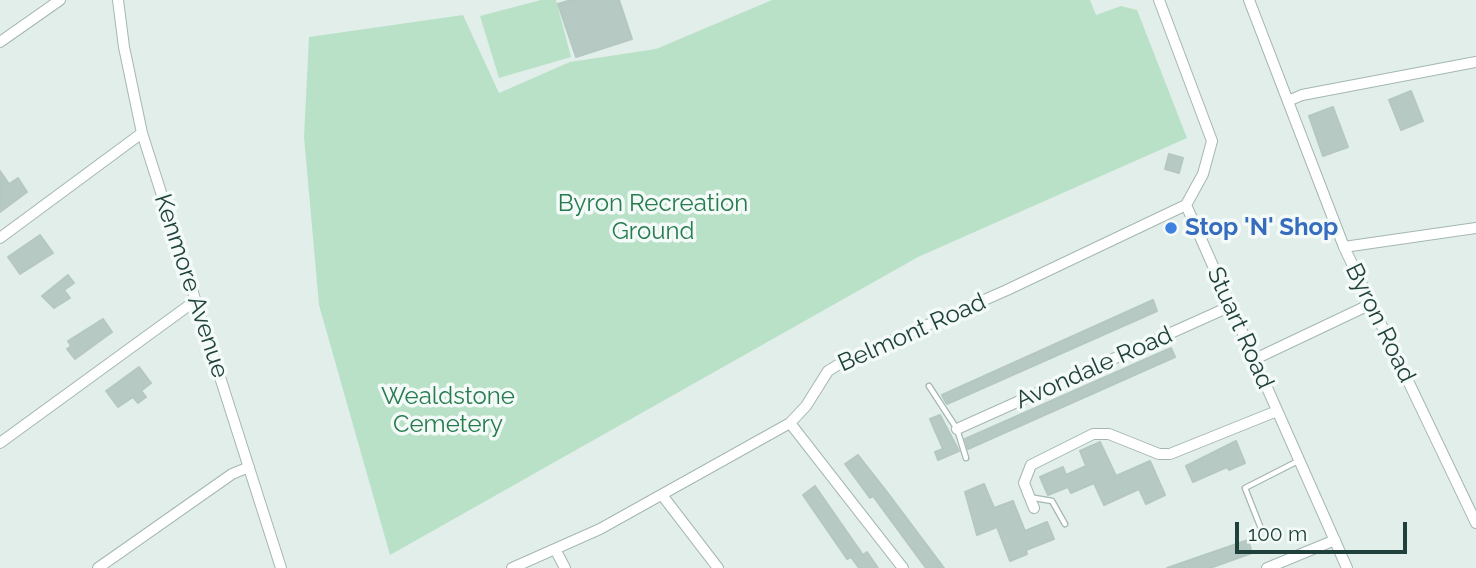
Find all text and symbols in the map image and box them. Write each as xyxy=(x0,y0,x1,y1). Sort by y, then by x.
street label: Kenmore Avenue xyxy=(148,190,234,382)
park label: Byron Recreation Ground xyxy=(558,190,748,246)
place label: Stop 'N' Shop xyxy=(1185,214,1338,242)
marker: Stop 'N' Shop xyxy=(1163,220,1179,236)
street label: Byron Road xyxy=(1339,259,1421,387)
street label: Stuart Road xyxy=(1200,263,1280,393)
street label: Belmont Road xyxy=(834,288,990,378)
street label: Avondale Road xyxy=(1011,321,1177,415)
park label: Wealdstone Cemetery xyxy=(381,383,515,439)
scale bar xyxy=(1238,508,1410,552)
text: 100 m xyxy=(1248,521,1307,546)

